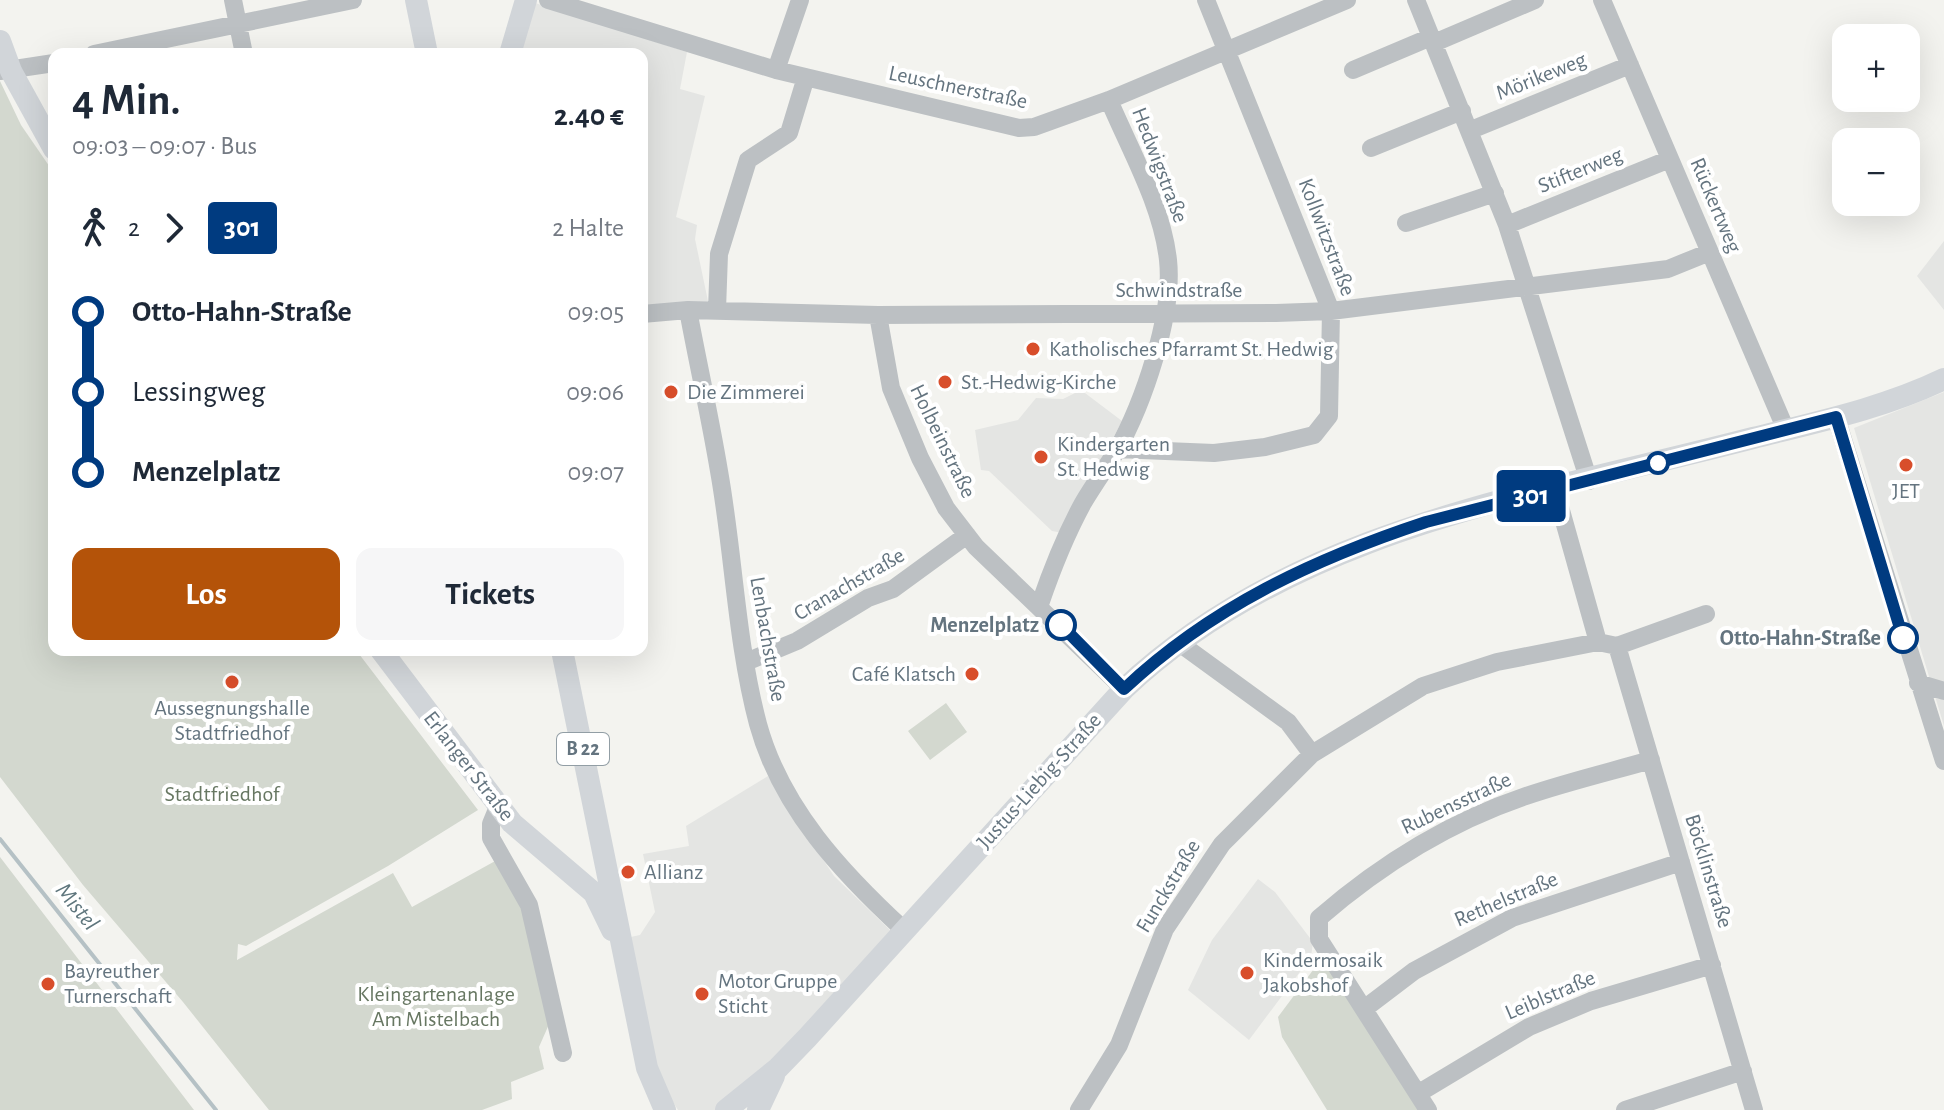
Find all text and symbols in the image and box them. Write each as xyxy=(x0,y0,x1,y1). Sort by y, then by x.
map controls xyxy=(1832,24,1920,216)
button: + xyxy=(1832,24,1920,112)
street label: Mörikeweg xyxy=(1493,48,1589,104)
street label: Leuschnerstraße xyxy=(887,62,1029,112)
text: 4 Min. xyxy=(72,79,181,123)
text: 2.40 € xyxy=(554,101,624,131)
street label: Hedwigstraße xyxy=(1128,104,1192,226)
button: − xyxy=(1832,128,1920,216)
text: 09:03 – 09:07 · Bus xyxy=(72,133,257,159)
street label: Stifterweg xyxy=(1535,143,1626,197)
street label: Rückertweg xyxy=(1686,154,1746,256)
street label: Kollwitzstraße xyxy=(1295,175,1359,299)
icon: walk xyxy=(72,206,116,250)
icon: forward xyxy=(152,206,196,250)
text: 301 xyxy=(224,214,261,242)
text: 2 xyxy=(128,215,140,241)
text: 2 Halte xyxy=(552,215,624,241)
street label: Schwindstraße xyxy=(1116,279,1242,301)
text: Otto-Hahn-Straße xyxy=(132,297,352,327)
text: 09:05 xyxy=(568,299,624,325)
place label: Katholisches Pfarramt St. Hedwig xyxy=(1049,338,1334,360)
marker: Katholisches Pfarramt St. Hedwig xyxy=(1024,340,1042,358)
place label: St.-Hedwig-Kirche xyxy=(961,371,1116,393)
marker: St.-Hedwig-Kirche xyxy=(936,373,954,391)
text: Lessingweg xyxy=(132,377,265,407)
text: 09:06 xyxy=(566,379,624,405)
place label: Die Zimmerei xyxy=(687,381,805,403)
street label: Holbeinstraße xyxy=(906,381,980,501)
marker: Die Zimmerei xyxy=(662,383,680,401)
place label: Kindergarten St. Hedwig xyxy=(1057,433,1170,480)
marker: Kindergarten St. Hedwig xyxy=(1032,448,1050,466)
unlabelled marker xyxy=(1647,452,1669,474)
marker: JET xyxy=(1897,456,1915,474)
text: Menzelplatz xyxy=(132,457,280,487)
text: 09:07 xyxy=(568,459,624,485)
line badge: 301 xyxy=(1485,470,1577,522)
place label: JET xyxy=(1892,480,1920,502)
text: 301 xyxy=(1513,482,1549,510)
street label: Cranachstraße xyxy=(790,544,908,624)
button: Los xyxy=(72,548,340,640)
button: Tickets xyxy=(356,548,624,640)
street label: Lenbachstraße xyxy=(746,575,790,703)
marker: Menzelplatz xyxy=(1046,610,1076,640)
place label: Menzelplatz xyxy=(930,614,1039,636)
marker: Otto-Hahn-Straße xyxy=(1888,623,1918,653)
place label: Otto-Hahn-Straße xyxy=(1720,627,1881,649)
place label: Café Klatsch xyxy=(852,663,956,685)
marker: Café Klatsch xyxy=(963,665,981,683)
marker: Aussegnungshalle Stadtfriedhof xyxy=(223,673,241,691)
place label: Aussegnungshalle Stadtfriedhof xyxy=(154,697,310,744)
street label: Erlanger Straße xyxy=(420,707,518,825)
street label: Justus-Liebig-Straße xyxy=(973,709,1105,853)
road number: B 22 xyxy=(557,733,609,765)
street label: Rubensstraße xyxy=(1398,768,1514,838)
park label: Stadtfriedhof xyxy=(164,783,281,805)
street label: Böcklinstraße xyxy=(1681,812,1737,930)
street label: Funckstraße xyxy=(1132,836,1204,936)
place label: Allianz xyxy=(644,861,703,883)
marker: Allianz xyxy=(619,863,637,881)
street label: Rethelstraße xyxy=(1451,867,1561,931)
water label: Mistel xyxy=(51,879,103,935)
place label: Kindermosaik Jakobshof xyxy=(1263,949,1382,996)
place label: Bayreuther Turnerschaft xyxy=(64,960,172,1007)
marker: Kindermosaik Jakobshof xyxy=(1238,964,1256,982)
street label: Leiblstraße xyxy=(1502,966,1598,1024)
place label: Motor Gruppe Sticht xyxy=(718,970,837,1017)
marker: Bayreuther Turnerschaft xyxy=(39,975,57,993)
park label: Kleingartenanlage Am Mistelbach xyxy=(357,983,515,1030)
marker: Motor Gruppe Sticht xyxy=(693,985,711,1003)

